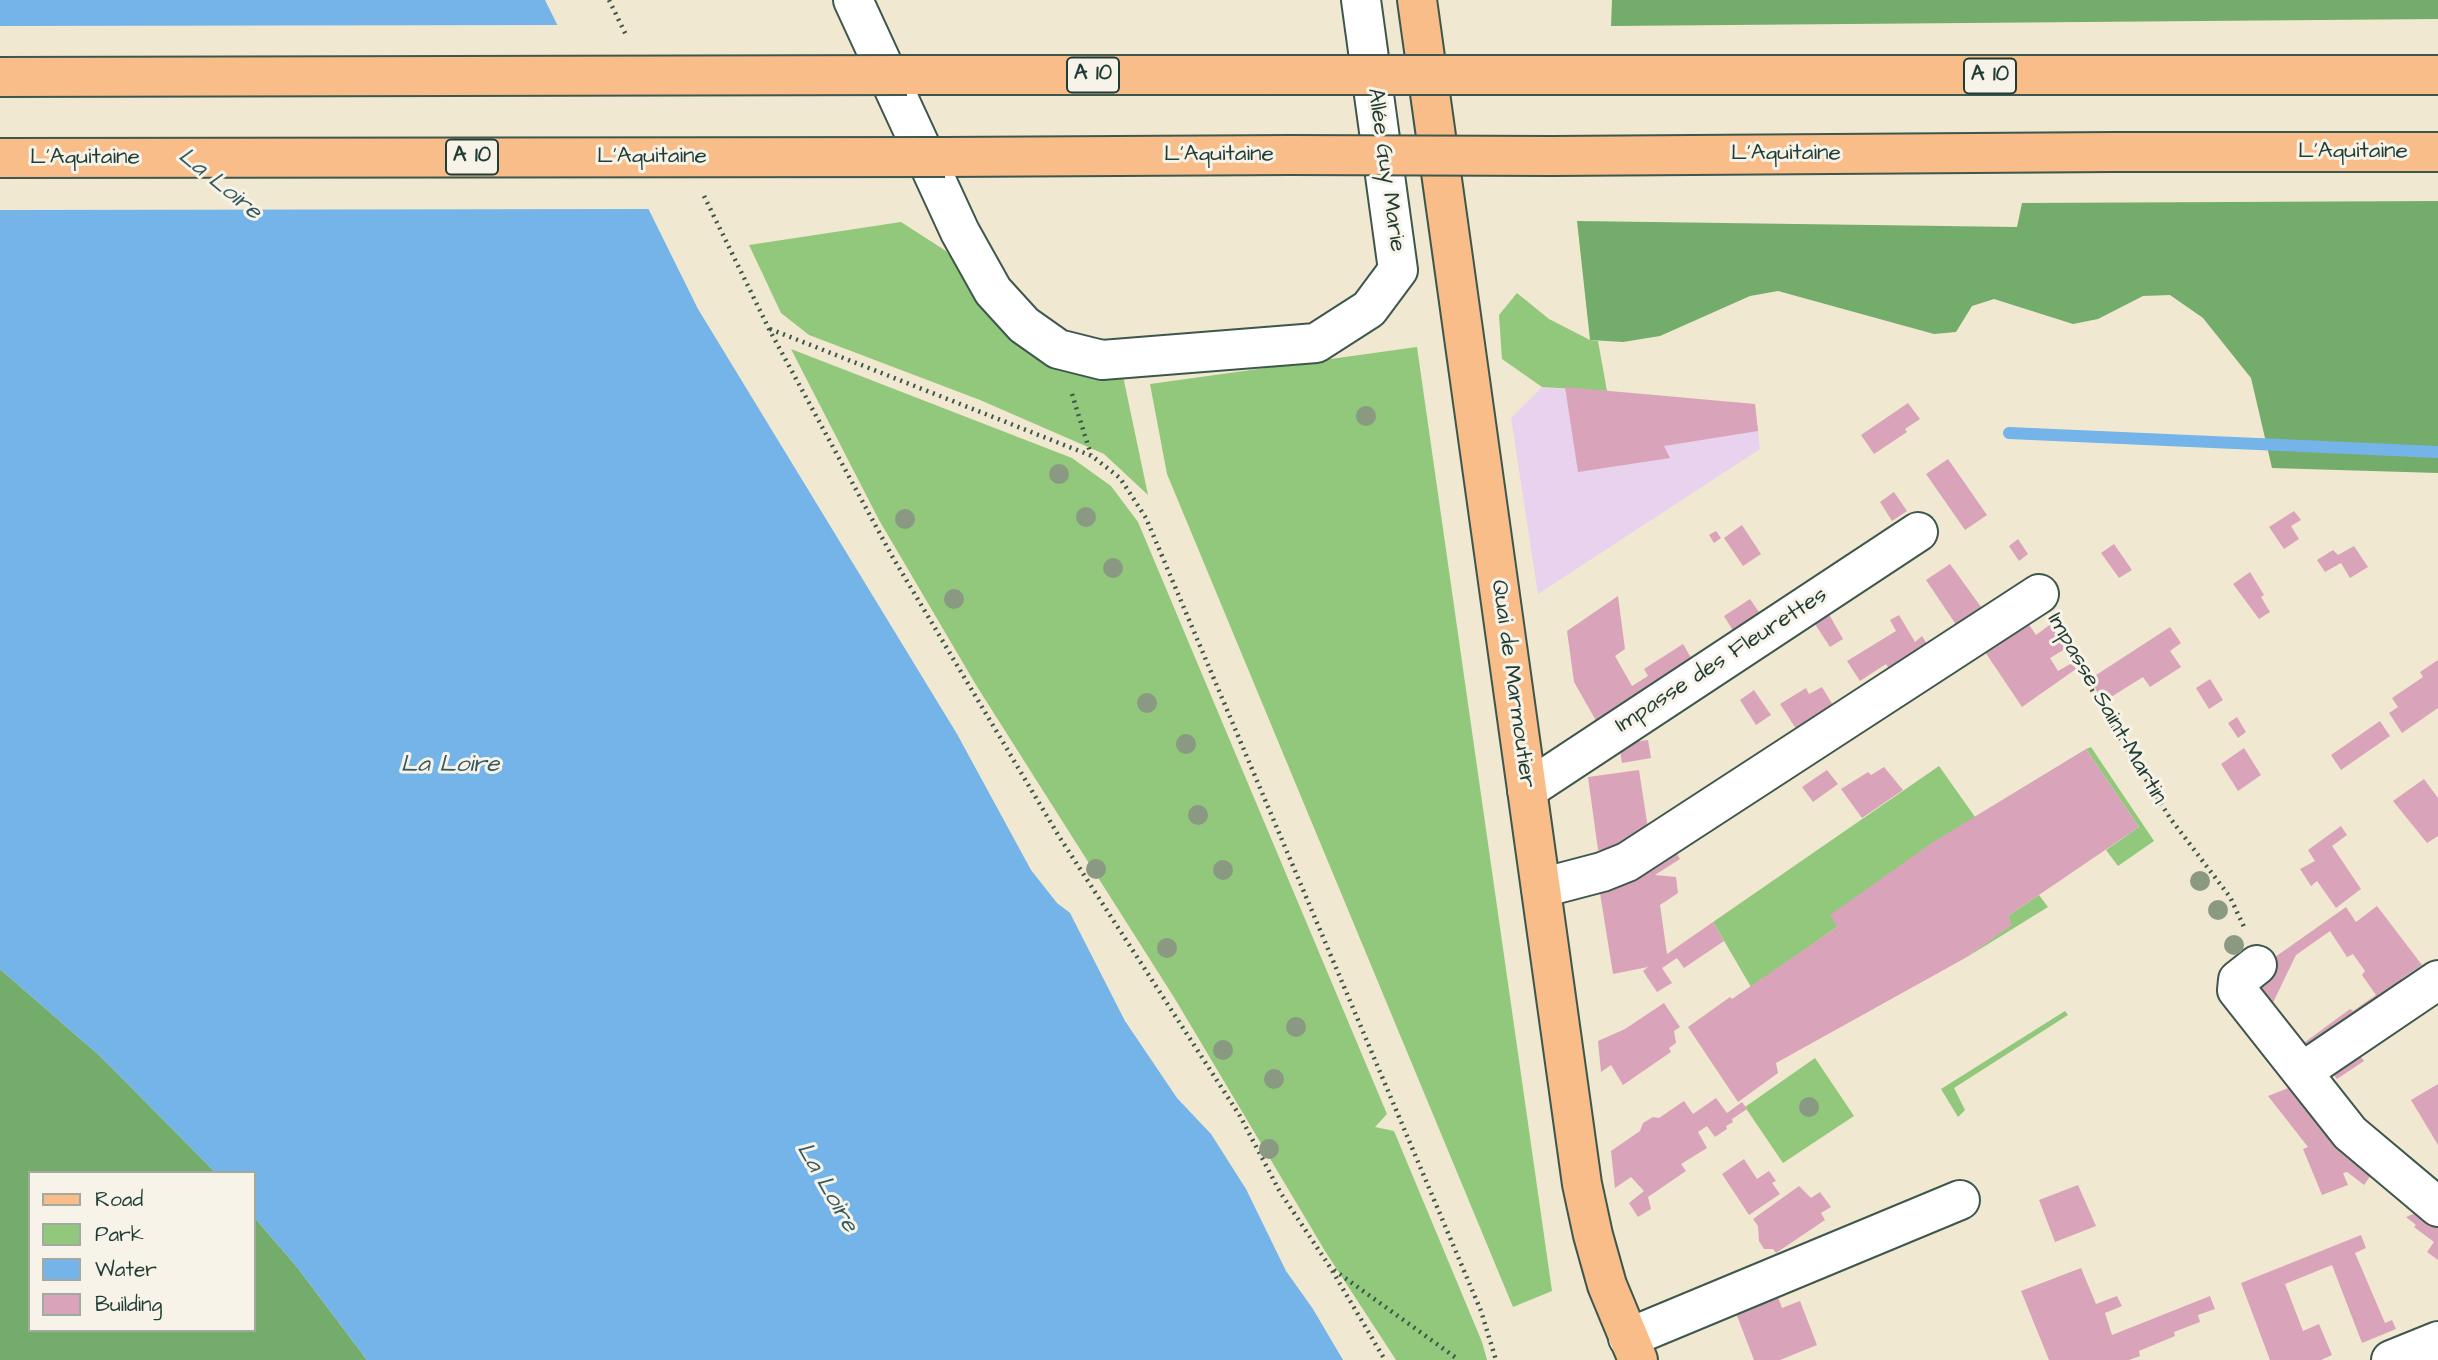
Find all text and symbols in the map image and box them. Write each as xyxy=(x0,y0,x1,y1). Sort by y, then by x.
road number: A 10 xyxy=(1067,57,1119,92)
road number: A 10 xyxy=(1964,58,2016,94)
street label: Allée Guy Marie xyxy=(1360,86,1410,254)
street label: L'Aquitaine xyxy=(2298,138,2408,166)
road number: A 10 xyxy=(446,140,498,174)
street label: L'Aquitaine xyxy=(1731,140,1841,168)
street label: L'Aquitaine xyxy=(1164,141,1274,169)
water label: La Loire xyxy=(172,143,266,227)
street label: L'Aquitaine xyxy=(597,143,707,171)
street label: L'Aquitaine xyxy=(30,144,140,172)
street label: Quai de Marmoutier xyxy=(1484,578,1540,790)
street label: Impasse des Fleurettes xyxy=(1611,582,1833,740)
street label: Impasse Saint-Martin xyxy=(2040,608,2172,810)
water label: La Loire xyxy=(401,752,499,780)
water label: La Loire xyxy=(789,1138,863,1238)
legend xyxy=(28,1171,256,1332)
text: Road xyxy=(95,1185,143,1214)
text: Park xyxy=(95,1220,144,1249)
text: Water xyxy=(95,1255,157,1284)
text: Building xyxy=(95,1290,162,1319)

